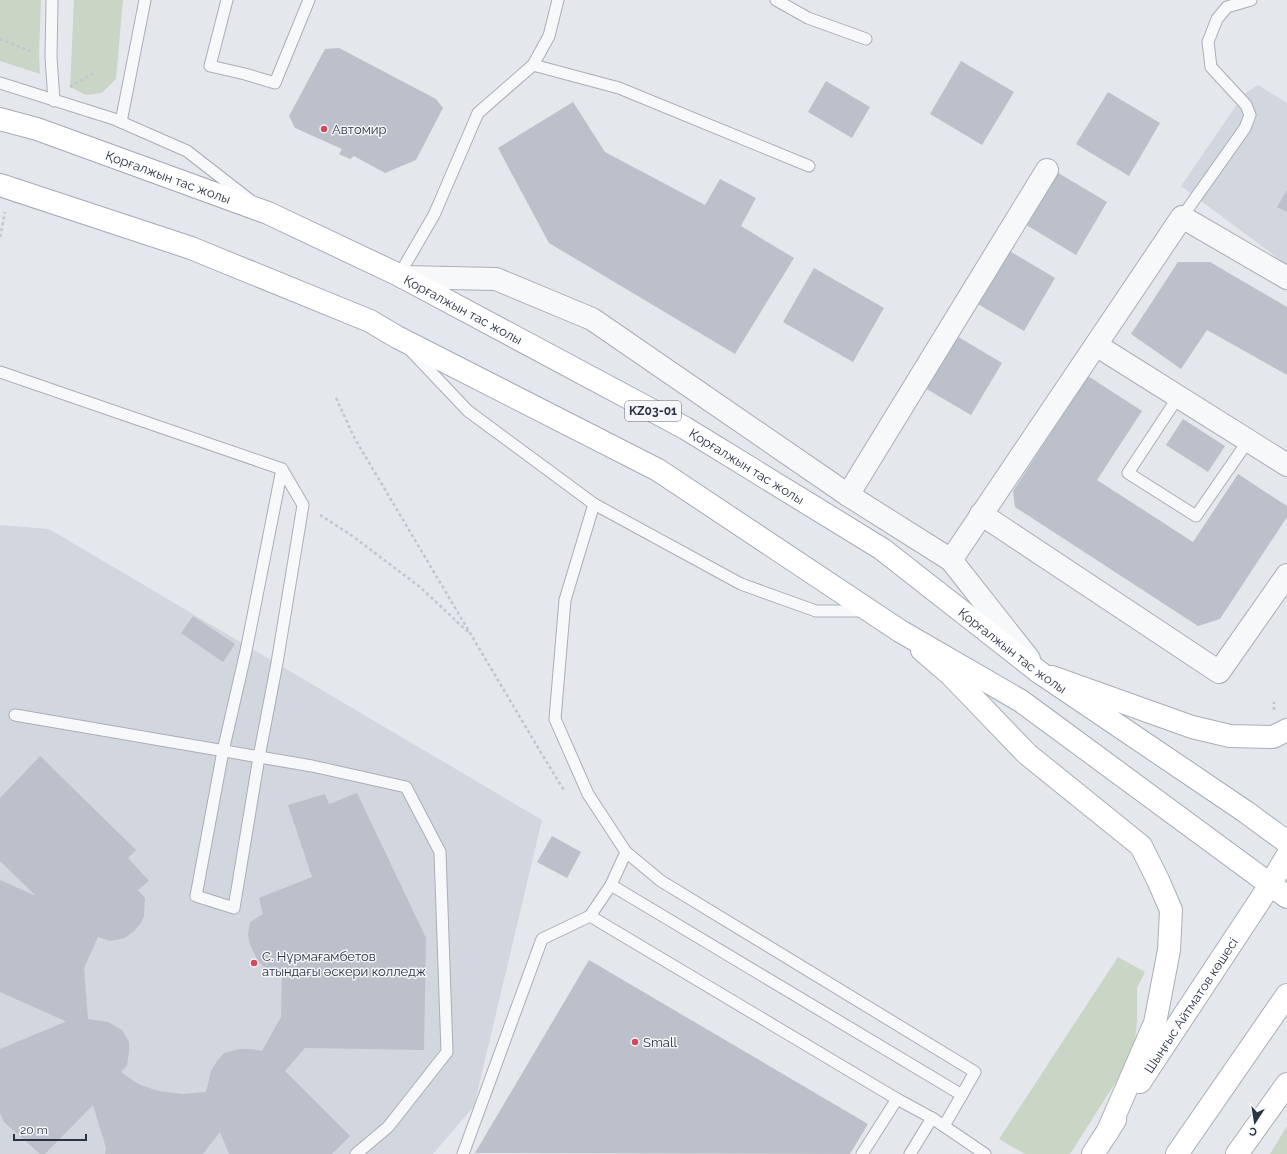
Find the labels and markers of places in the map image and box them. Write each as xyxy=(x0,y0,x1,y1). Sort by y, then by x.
place label: Автомир xyxy=(332,122,387,137)
marker: Автомир xyxy=(319,124,329,134)
place label: С. Нұрмағамбетов атындағы әскери колледж xyxy=(262,949,426,979)
marker: С. Нұрмағамбетов атындағы әскери колледж xyxy=(249,958,259,968)
place label: Small xyxy=(643,1035,677,1050)
marker: Small xyxy=(630,1037,640,1047)

